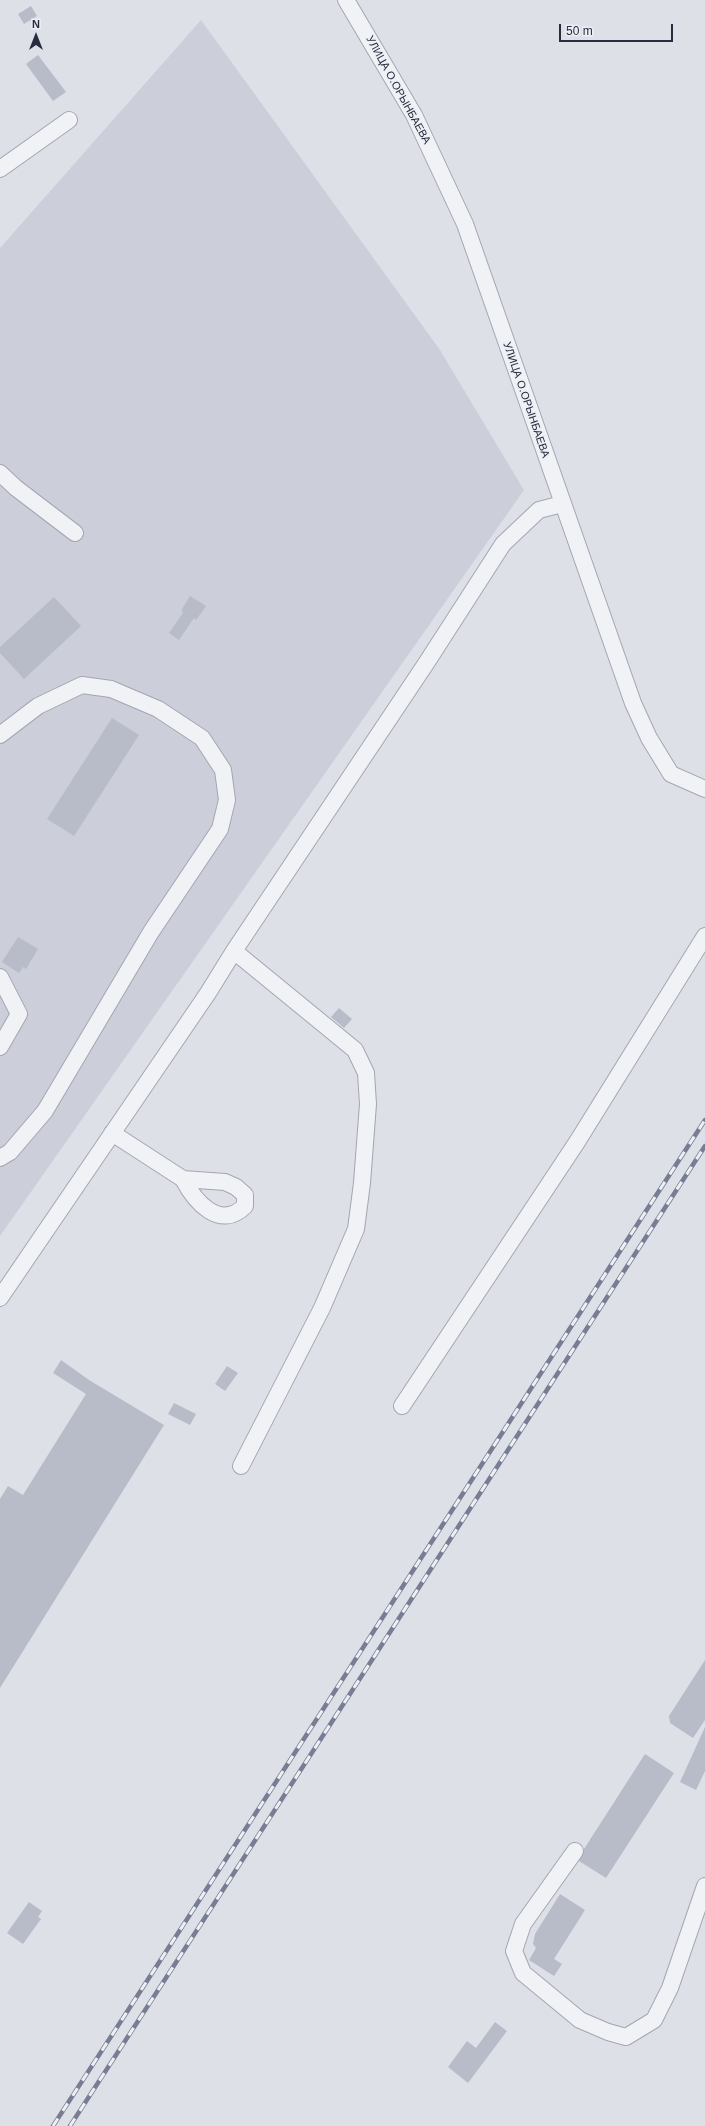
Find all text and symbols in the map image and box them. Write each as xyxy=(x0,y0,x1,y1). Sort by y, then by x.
north arrow xyxy=(16,16,56,56)
scale bar xyxy=(561,16,675,42)
text: N xyxy=(32,18,40,30)
text: 50 m xyxy=(566,24,593,38)
street label: УЛИЦА О.ОРЫНБАЕВА xyxy=(363,34,433,146)
street label: УЛИЦА О.ОРЫНБАЕВА xyxy=(500,340,552,460)

